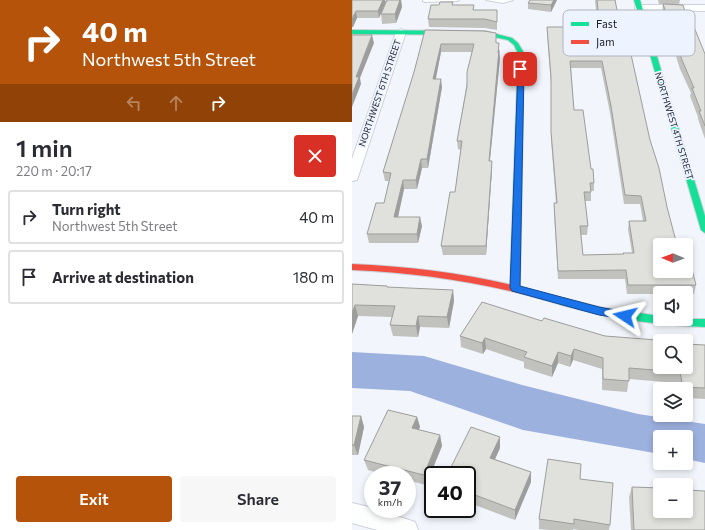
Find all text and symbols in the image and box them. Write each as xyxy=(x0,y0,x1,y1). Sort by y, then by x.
legend xyxy=(563,10,695,56)
text: 40 m xyxy=(82,14,148,48)
icon: right xyxy=(16,16,68,68)
text: Fast xyxy=(596,17,618,30)
text: Jam xyxy=(596,35,615,49)
street label: NORTHWEST 6TH STREET xyxy=(356,38,403,148)
text: Northwest 5th Street xyxy=(82,48,256,70)
pin xyxy=(503,52,537,86)
icon: arrive xyxy=(509,58,531,80)
street label: NORTHWEST 4TH STREET xyxy=(653,71,696,181)
icon: left xyxy=(123,92,145,114)
icon: ahead xyxy=(165,92,187,114)
icon: right xyxy=(207,92,229,114)
text: 1 min xyxy=(16,133,73,162)
button: close xyxy=(294,135,336,177)
text: 220 m · 20:17 xyxy=(16,163,92,179)
text: Turn right xyxy=(52,200,121,218)
icon: right xyxy=(18,206,40,228)
text: 40 m xyxy=(299,208,334,226)
text: Northwest 5th Street xyxy=(52,218,178,234)
north arrow xyxy=(653,238,693,278)
map controls xyxy=(653,238,693,518)
icon: arrive xyxy=(18,266,40,288)
text: Arrive at destination xyxy=(52,268,194,286)
text: 180 m xyxy=(293,268,334,286)
button: sound xyxy=(653,286,693,326)
position arrow xyxy=(604,295,646,337)
button: search xyxy=(653,334,693,374)
button: layers xyxy=(653,382,693,422)
button: + xyxy=(653,430,693,470)
speed limit sign: 40 xyxy=(424,466,476,518)
text: 37 xyxy=(379,475,401,499)
button: Exit xyxy=(16,476,172,522)
button: Share xyxy=(180,476,336,522)
button: − xyxy=(653,478,693,518)
text: km/h xyxy=(378,496,402,508)

